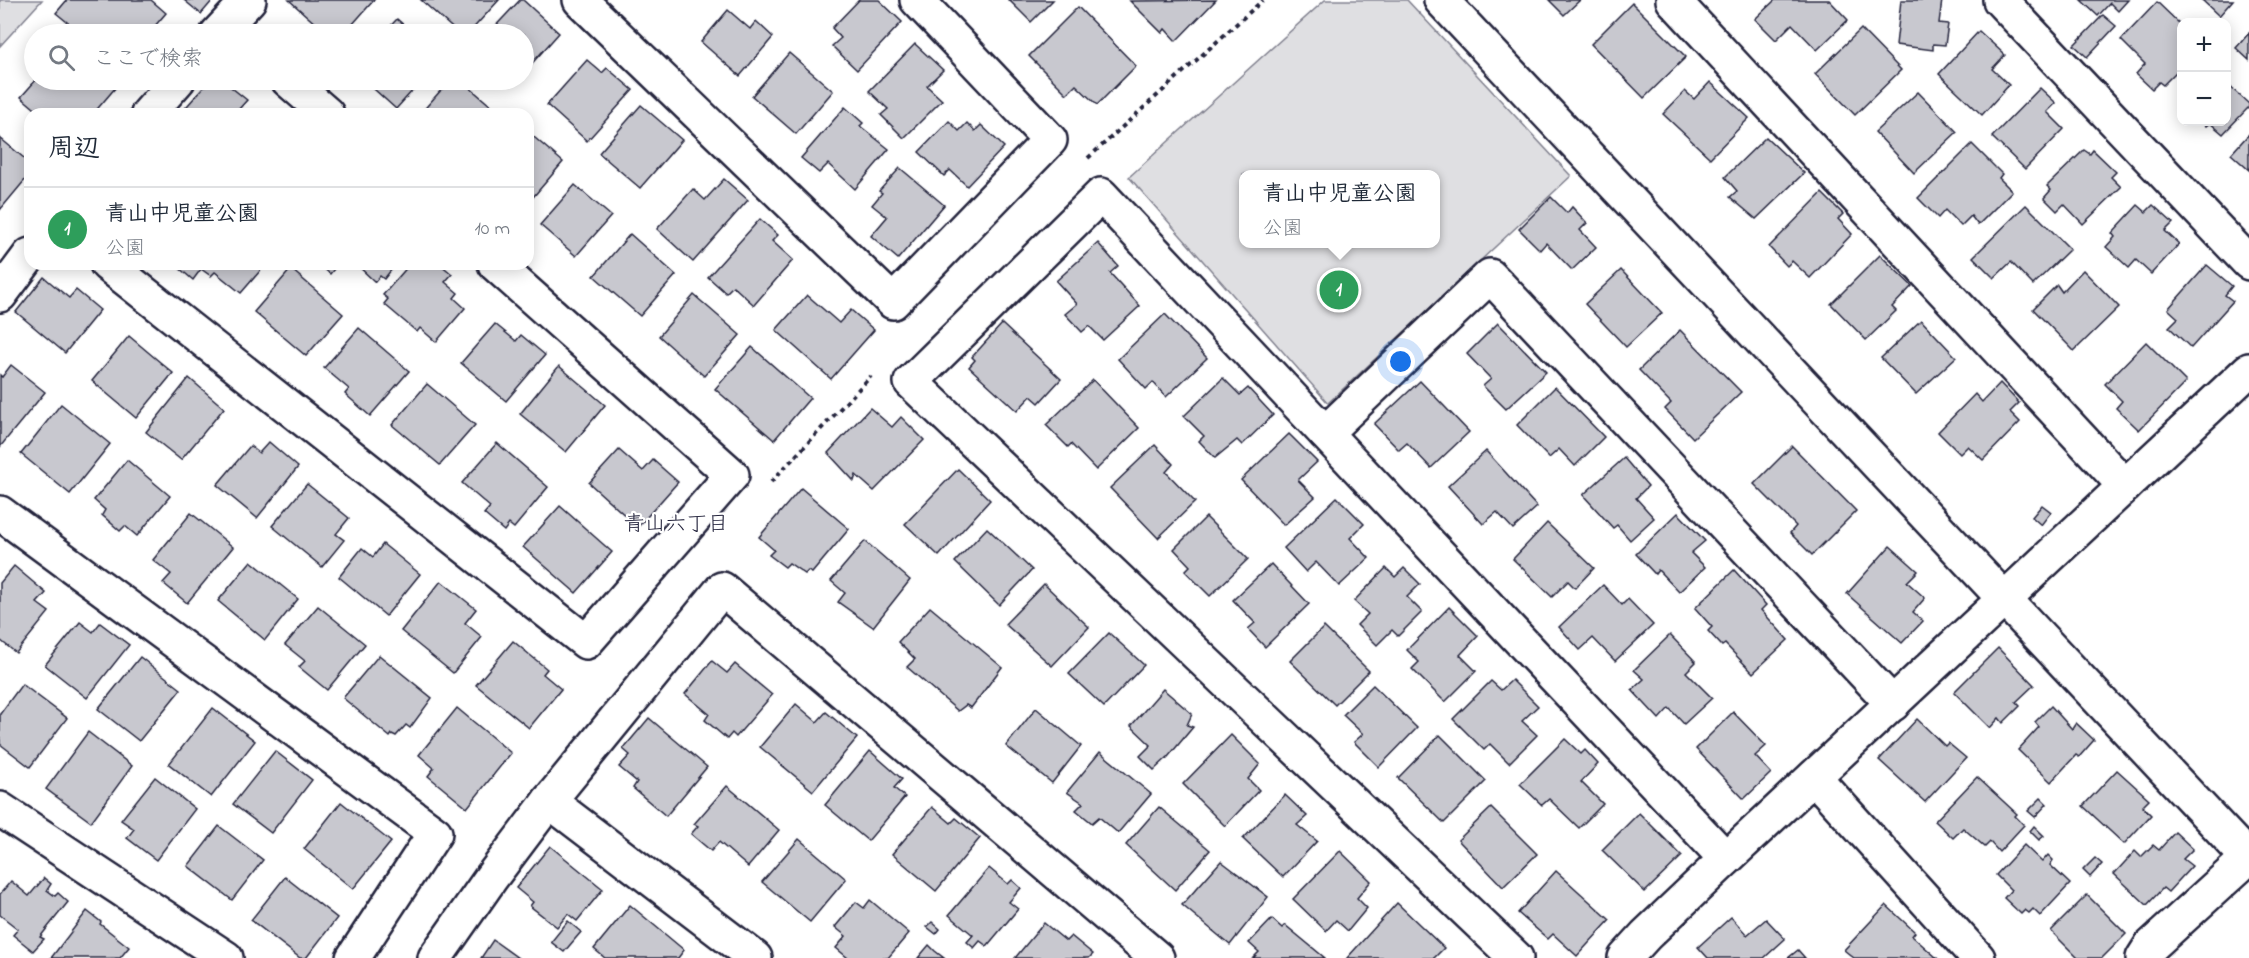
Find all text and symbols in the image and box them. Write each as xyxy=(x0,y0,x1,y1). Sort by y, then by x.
map controls xyxy=(2177,18,2231,126)
button: + xyxy=(2177,18,2231,72)
search box xyxy=(24,24,534,90)
icon: search xyxy=(45,41,78,74)
text: ここで検索 xyxy=(93,44,203,76)
button: − xyxy=(2177,72,2231,126)
text: 周辺 xyxy=(48,131,100,169)
popup xyxy=(1239,170,1440,248)
text: 青山中児童公園 xyxy=(1262,179,1417,211)
text: 青山中児童公園 xyxy=(105,199,259,231)
text: 1 xyxy=(64,215,71,244)
text: 10 m xyxy=(474,215,510,244)
text: 公園 xyxy=(1262,215,1302,244)
text: 公園 xyxy=(105,235,145,264)
pin: 1 xyxy=(1320,268,1358,312)
your location xyxy=(1386,347,1415,376)
district label: 青山六丁目 xyxy=(624,510,729,540)

